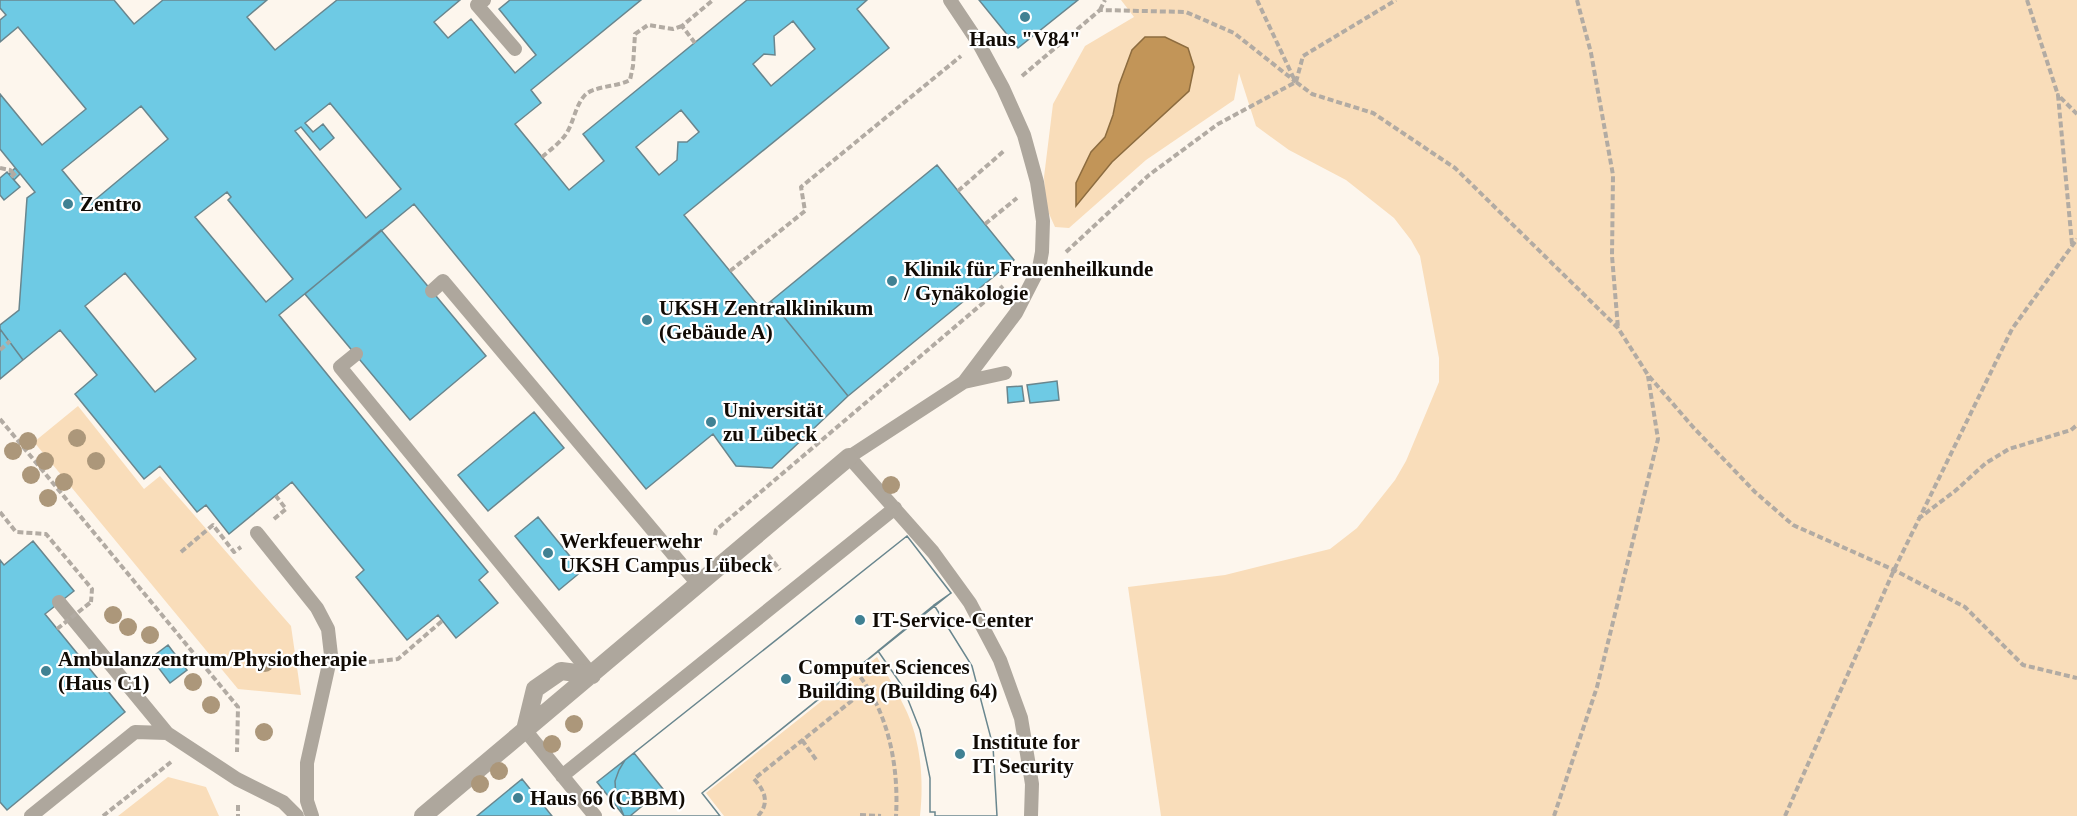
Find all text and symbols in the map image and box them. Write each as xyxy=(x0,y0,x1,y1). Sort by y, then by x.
marker: Haus "V84" xyxy=(1018,10,1032,24)
place label: Haus "V84" xyxy=(969,27,1081,51)
place label: Zentro xyxy=(80,192,141,216)
marker: Zentro xyxy=(61,197,75,211)
place label: Klinik für Frauenheilkunde / Gynäkologie xyxy=(903,257,1153,305)
marker: Klinik für Frauenheilkunde / Gynäkologie xyxy=(885,274,899,288)
place label: UKSH Zentralklinikum (Gebäude A) xyxy=(659,296,874,344)
marker: UKSH Zentralklinikum (Gebäude A) xyxy=(640,313,654,327)
place label: Universität zu Lübeck xyxy=(723,398,823,446)
marker: Universität zu Lübeck xyxy=(704,415,718,429)
place label: Werkfeuerwehr UKSH Campus Lübeck xyxy=(560,529,773,577)
marker: Werkfeuerwehr UKSH Campus Lübeck xyxy=(541,546,555,560)
place label: IT-Service-Center xyxy=(872,608,1033,632)
marker: IT-Service-Center xyxy=(853,613,867,627)
place label: Ambulanzzentrum/Physiotherapie (Haus C1) xyxy=(58,647,367,695)
place label: Computer Sciences Building (Building 64) xyxy=(798,655,998,703)
marker: Ambulanzzentrum/Physiotherapie (Haus C1) xyxy=(39,664,53,678)
marker: Computer Sciences Building (Building 64) xyxy=(779,672,793,686)
place label: Institute for IT Security xyxy=(972,730,1080,778)
marker: Institute for IT Security xyxy=(953,747,967,761)
place label: Haus 66 (CBBM) xyxy=(530,786,685,810)
marker: Haus 66 (CBBM) xyxy=(511,791,525,805)

